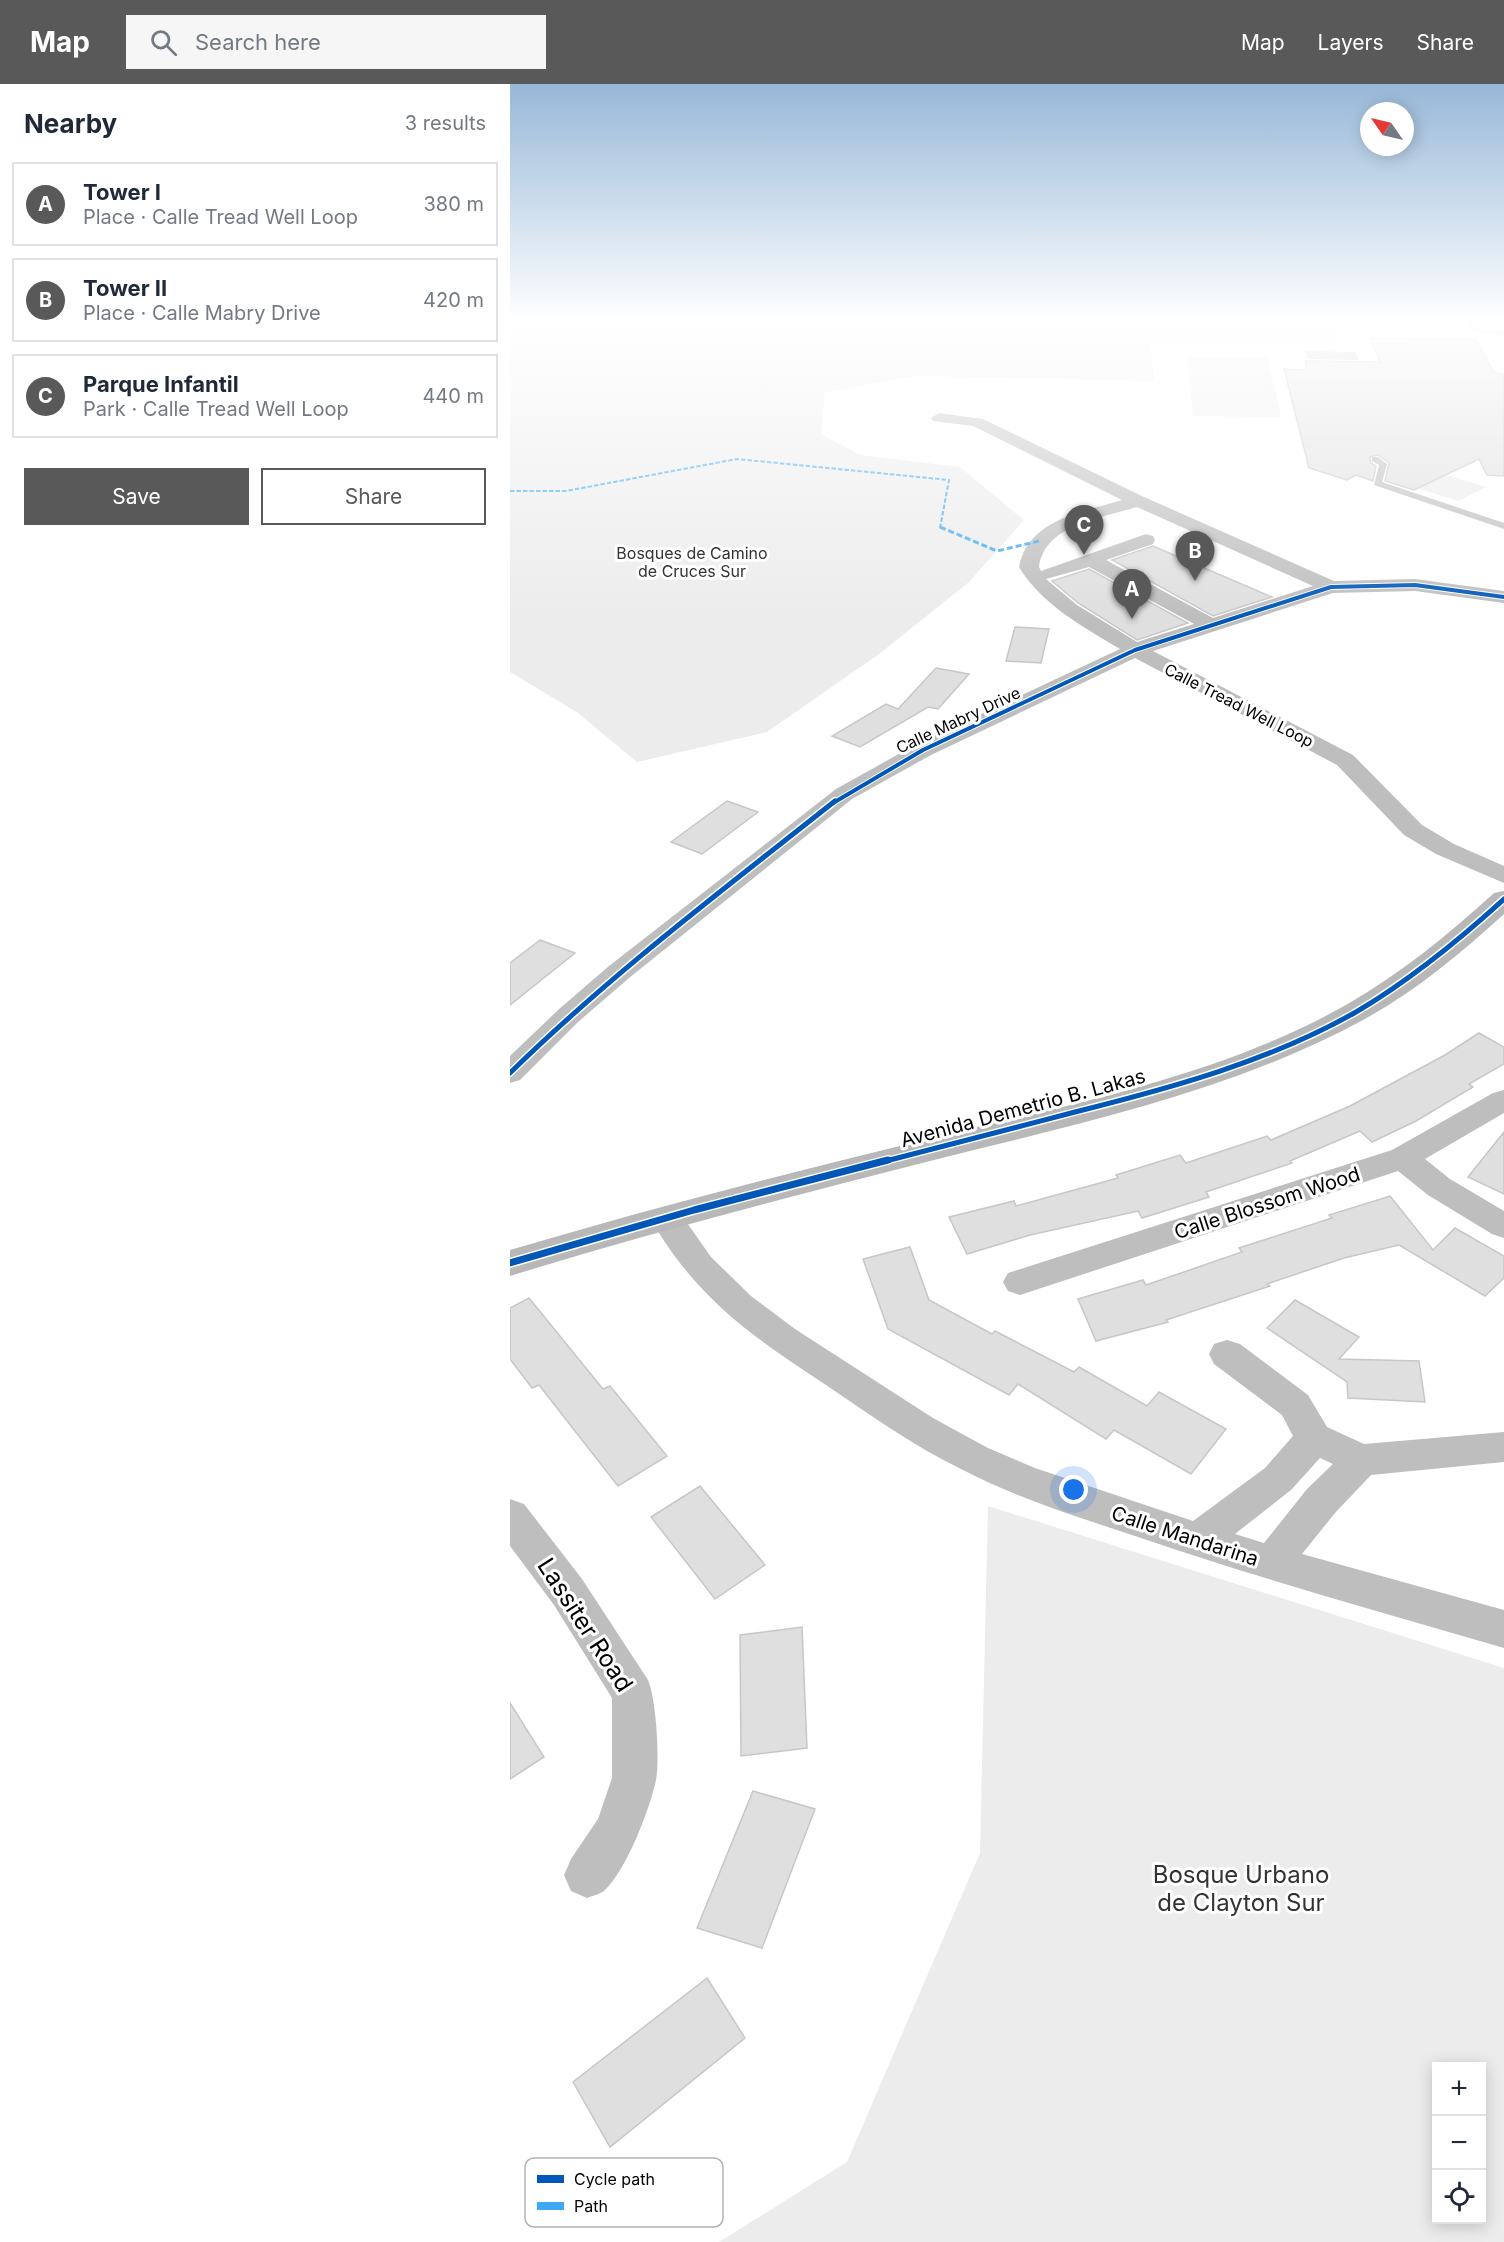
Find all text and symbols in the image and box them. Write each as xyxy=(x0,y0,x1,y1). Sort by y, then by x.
search box xyxy=(126,15,546,69)
text: Map xyxy=(30,25,90,59)
icon: search xyxy=(147,26,180,59)
text: Search here xyxy=(195,29,321,55)
text: Map xyxy=(1241,30,1285,55)
text: Layers xyxy=(1318,30,1384,55)
text: Share xyxy=(1417,30,1474,55)
north arrow xyxy=(1360,102,1414,156)
text: Nearby xyxy=(24,108,117,139)
text: 3 results xyxy=(405,111,486,135)
text: Tower I xyxy=(83,179,161,205)
text: A xyxy=(38,192,53,216)
text: 380 m xyxy=(424,192,484,216)
text: Place · Calle Tread Well Loop xyxy=(83,205,358,229)
text: Tower II xyxy=(83,275,167,301)
text: B xyxy=(39,288,52,312)
text: 420 m xyxy=(423,288,484,312)
text: Place · Calle Mabry Drive xyxy=(83,301,321,325)
text: Parque Infantil xyxy=(83,371,239,397)
text: C xyxy=(38,384,53,408)
text: 440 m xyxy=(422,384,484,408)
text: Park · Calle Tread Well Loop xyxy=(83,397,349,421)
button: Save xyxy=(24,468,249,525)
button: Share xyxy=(261,468,486,525)
pin: C xyxy=(1064,506,1104,555)
pin: B xyxy=(1176,532,1214,581)
park label: Bosques de Camino de Cruces Sur xyxy=(616,543,768,581)
pin: A xyxy=(1112,570,1152,619)
street label: Calle Tread Well Loop xyxy=(1161,659,1317,751)
street label: Calle Mabry Drive xyxy=(893,682,1023,758)
street label: Avenida Demetrio B. Lakas xyxy=(898,1064,1148,1152)
street label: Calle Blossom Wood xyxy=(1171,1162,1363,1244)
your location xyxy=(1059,1475,1088,1504)
street label: Calle Mandarina xyxy=(1108,1501,1262,1571)
street label: Lassiter Road xyxy=(531,1552,639,1697)
park label: Bosque Urbano de Clayton Sur xyxy=(1153,1860,1329,1917)
map controls xyxy=(1432,2062,1486,2224)
button: + xyxy=(1432,2062,1486,2116)
button: − xyxy=(1432,2116,1486,2170)
legend xyxy=(525,2158,723,2227)
text: Cycle path xyxy=(574,2169,655,2189)
button: locate xyxy=(1432,2170,1486,2224)
text: Path xyxy=(574,2196,608,2216)

